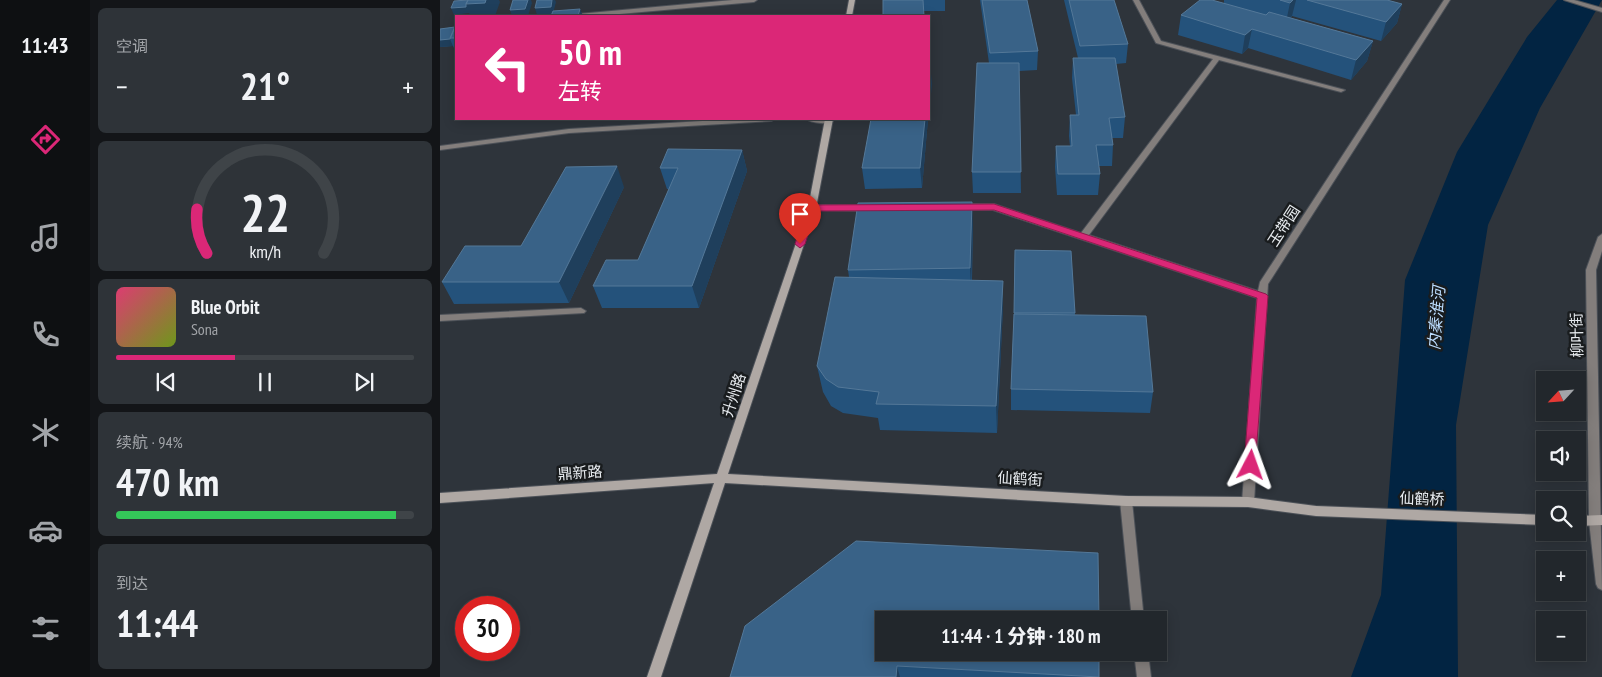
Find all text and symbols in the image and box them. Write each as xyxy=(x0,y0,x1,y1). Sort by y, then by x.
text: 50 m xyxy=(558,29,622,75)
text: 11:43 xyxy=(21,31,69,59)
icon: left xyxy=(475,35,540,100)
text: 空调 xyxy=(116,36,148,56)
text: 21° xyxy=(240,61,290,110)
text: − xyxy=(116,68,128,105)
text: + xyxy=(402,68,414,105)
text: 左转 xyxy=(558,77,602,105)
icon: directions xyxy=(28,122,63,157)
text: 22 xyxy=(240,179,290,246)
pin xyxy=(779,193,821,244)
icon: arrive xyxy=(786,200,814,228)
street label: 玉带园 xyxy=(1263,202,1304,250)
icon: music xyxy=(28,220,63,255)
text: km/h xyxy=(249,240,281,263)
water label: 内秦淮河 xyxy=(1423,282,1449,351)
text: Blue Orbit xyxy=(191,295,260,319)
street label: 柳叶街 xyxy=(1567,312,1586,358)
icon: phone xyxy=(28,317,63,352)
text: Sona xyxy=(191,319,218,339)
icon: previous xyxy=(152,368,180,396)
icon: pause xyxy=(251,368,279,396)
icon: next xyxy=(350,368,378,396)
street label: 升州路 xyxy=(718,371,750,419)
north arrow xyxy=(1536,371,1586,421)
map controls xyxy=(1536,371,1586,661)
icon: climate xyxy=(28,415,63,450)
button: sound xyxy=(1536,431,1586,481)
text: 续航 · 94% xyxy=(116,432,183,452)
position arrow xyxy=(1224,438,1276,490)
text: 470 km xyxy=(116,457,219,506)
street label: 鼎新路 xyxy=(557,461,603,484)
street label: 仙鹤街 xyxy=(997,468,1043,489)
street label: 仙鹤桥 xyxy=(1399,488,1445,509)
button: search xyxy=(1536,491,1586,541)
icon: car xyxy=(28,513,63,548)
button: + xyxy=(1536,551,1586,601)
text: 到达 xyxy=(116,573,148,593)
speed limit sign: 30 xyxy=(455,596,520,661)
text: 11:44 xyxy=(116,598,198,647)
icon: filters xyxy=(28,611,63,646)
button: − xyxy=(1536,611,1586,661)
text: 11:44 · 1 分钟 · 180 m xyxy=(941,624,1101,648)

